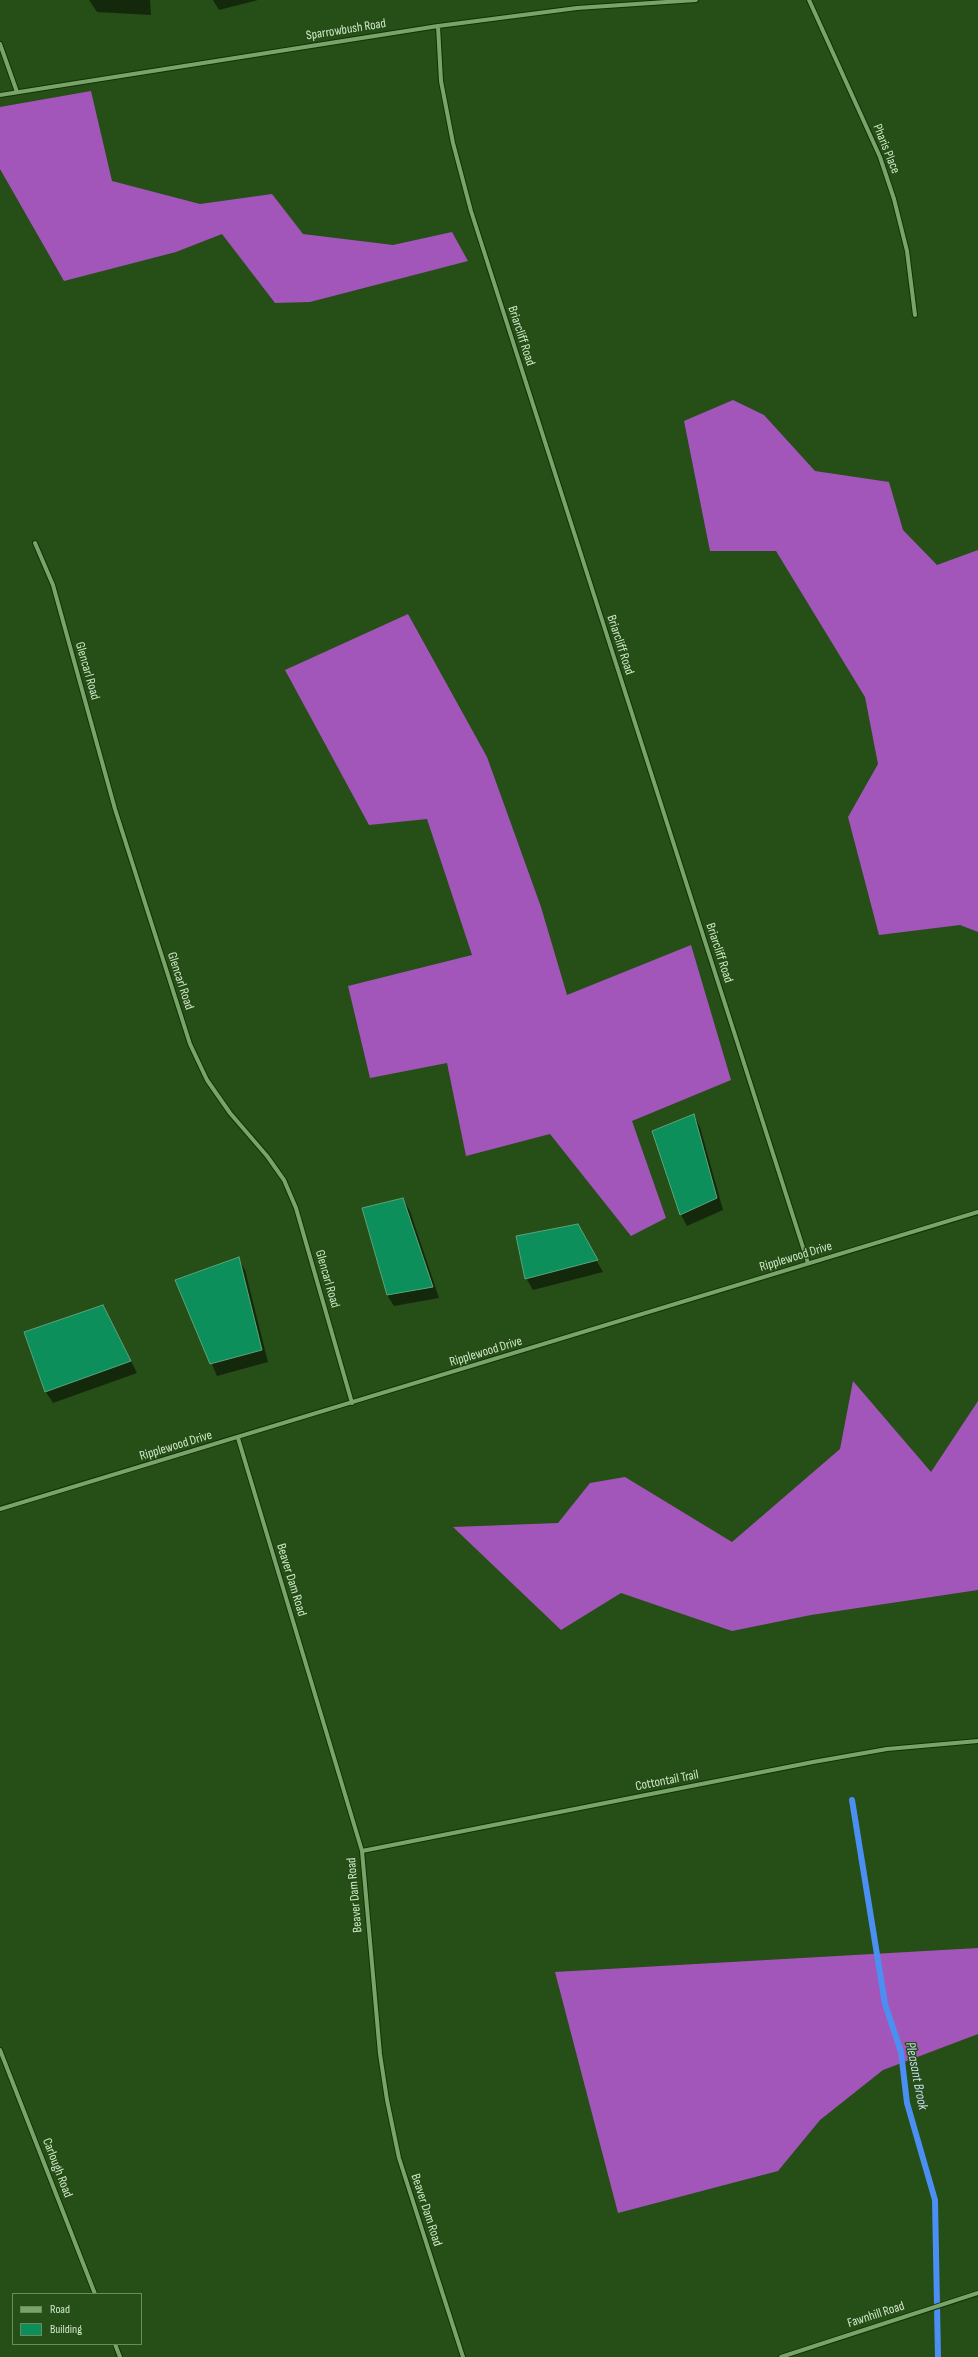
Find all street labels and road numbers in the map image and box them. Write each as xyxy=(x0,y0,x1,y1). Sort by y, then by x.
street label: Sparrowbush Road xyxy=(305,16,387,44)
street label: Pharis Place xyxy=(869,122,903,176)
street label: Briarcliff Road xyxy=(504,304,538,368)
street label: Briarcliff Road xyxy=(603,613,637,677)
street label: Glencarl Road xyxy=(71,640,103,702)
street label: Briarcliff Road xyxy=(702,921,736,985)
street label: Glencarl Road xyxy=(163,950,197,1012)
street label: Ripplewood Drive xyxy=(758,1239,834,1275)
street label: Glencarl Road xyxy=(311,1248,343,1310)
street label: Ripplewood Drive xyxy=(448,1334,524,1370)
street label: Ripplewood Drive xyxy=(138,1428,214,1464)
street label: Beaver Dam Road xyxy=(273,1542,309,1618)
street label: Cottontail Trail xyxy=(634,1767,700,1795)
street label: Beaver Dam Road xyxy=(344,1857,366,1933)
street label: Carlough Road xyxy=(39,2136,75,2200)
street label: Beaver Dam Road xyxy=(407,2172,445,2248)
street label: Fawnhill Road xyxy=(846,2298,906,2332)

